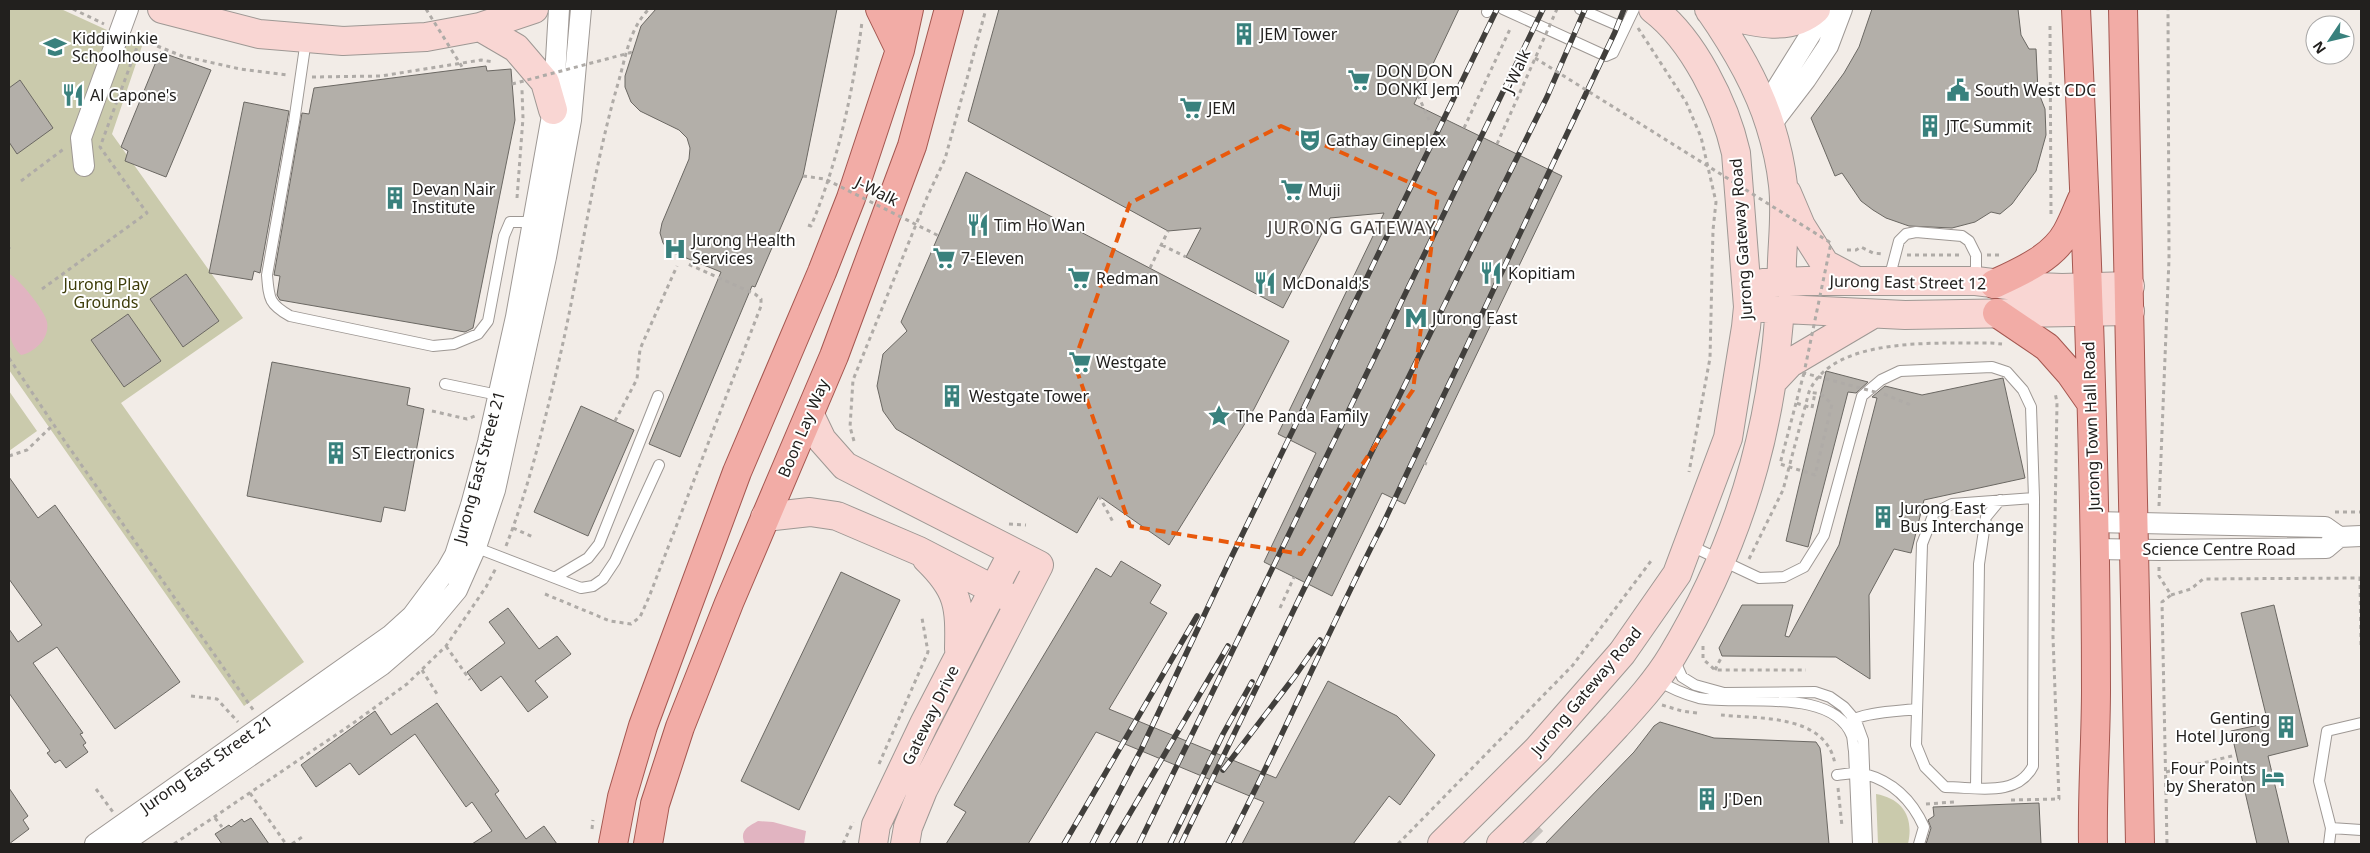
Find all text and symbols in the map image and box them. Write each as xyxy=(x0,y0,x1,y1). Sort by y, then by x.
north arrow xyxy=(2305,15,2355,65)
building icon: JEM Tower xyxy=(1231,21,1257,47)
place label: JEM Tower xyxy=(1258,23,1338,45)
place label: Kiddiwinkie Schoolhouse xyxy=(72,27,168,67)
school or university icon: Kiddiwinkie Schoolhouse xyxy=(42,34,68,60)
text: N xyxy=(2308,38,2330,58)
street label: J-Walk xyxy=(1496,45,1536,98)
place label: DON DON DONKI Jem xyxy=(1376,60,1460,100)
supermarket icon: DON DON DONKI Jem xyxy=(1346,67,1372,93)
public building icon: South West CDC xyxy=(1945,77,1971,103)
place label: South West CDC xyxy=(1975,79,2096,101)
restaurant icon: Al Capone's xyxy=(60,82,86,108)
place label: Al Capone's xyxy=(90,84,177,106)
supermarket icon: JEM xyxy=(1178,95,1204,121)
place label: JEM xyxy=(1206,97,1236,119)
building icon: JTC Summit xyxy=(1917,113,1943,139)
place label: JTC Summit xyxy=(1944,115,2032,137)
theatre icon: Cathay Cineplex xyxy=(1297,127,1323,153)
place label: Cathay Cineplex xyxy=(1326,129,1447,151)
street label: Jurong Gateway Road xyxy=(1724,158,1758,322)
street label: J-Walk xyxy=(850,170,903,211)
supermarket icon: Muji xyxy=(1279,177,1305,203)
place label: Devan Nair Institute xyxy=(412,178,496,218)
place label: Muji xyxy=(1308,179,1341,201)
building icon: Devan Nair Institute xyxy=(382,185,408,211)
restaurant icon: Tim Ho Wan xyxy=(965,212,991,238)
place label: Tim Ho Wan xyxy=(994,214,1085,236)
district label: JURONG GATEWAY xyxy=(1266,215,1436,239)
place label: Jurong Health Services xyxy=(690,229,796,269)
hospital icon: Jurong Health Services xyxy=(662,236,688,262)
supermarket icon: 7-Eleven xyxy=(931,245,957,271)
place label: 7-Eleven xyxy=(961,247,1024,269)
restaurant icon: Kopitiam xyxy=(1478,260,1504,286)
place label: Kopitiam xyxy=(1508,262,1575,284)
supermarket icon: Redman xyxy=(1066,265,1092,291)
place label: Redman xyxy=(1096,267,1159,289)
restaurant icon: McDonald's xyxy=(1252,270,1278,296)
street label: Jurong East Street 12 xyxy=(1827,270,1987,294)
place label: McDonald's xyxy=(1282,272,1369,294)
park label: Jurong Play Grounds xyxy=(61,273,149,313)
metro station icon: Jurong East xyxy=(1403,305,1429,331)
place label: Jurong East xyxy=(1430,307,1518,329)
street label: Jurong Town Hall Road xyxy=(2077,341,2105,513)
supermarket icon: Westgate xyxy=(1067,349,1093,375)
place label: Westgate xyxy=(1096,351,1167,373)
street label: Boon Lay Way xyxy=(772,375,834,481)
building icon: Westgate Tower xyxy=(939,383,965,409)
place label: Westgate Tower xyxy=(969,385,1090,407)
street label: Jurong East Street 21 xyxy=(448,388,510,547)
place icon: The Panda Family xyxy=(1206,403,1232,429)
place label: The Panda Family xyxy=(1236,405,1369,427)
building icon: ST Electronics xyxy=(323,440,349,466)
place label: ST Electronics xyxy=(352,442,455,464)
place label: Jurong East Bus Interchange xyxy=(1898,497,2024,537)
building icon: Jurong East Bus Interchange xyxy=(1870,504,1896,530)
street label: Science Centre Road xyxy=(2142,538,2296,560)
street label: Jurong Gateway Road xyxy=(1524,622,1646,761)
street label: Gateway Drive xyxy=(896,661,964,769)
place label: Genting Hotel Jurong xyxy=(2175,707,2270,747)
street label: Jurong East Street 21 xyxy=(134,710,277,819)
building icon: Genting Hotel Jurong xyxy=(2273,714,2299,740)
place label: Four Points by Sheraton xyxy=(2166,757,2256,797)
hotel icon: Four Points by Sheraton xyxy=(2260,764,2286,790)
building icon: J'Den xyxy=(1694,786,1720,812)
place label: J'Den xyxy=(1722,788,1763,810)

